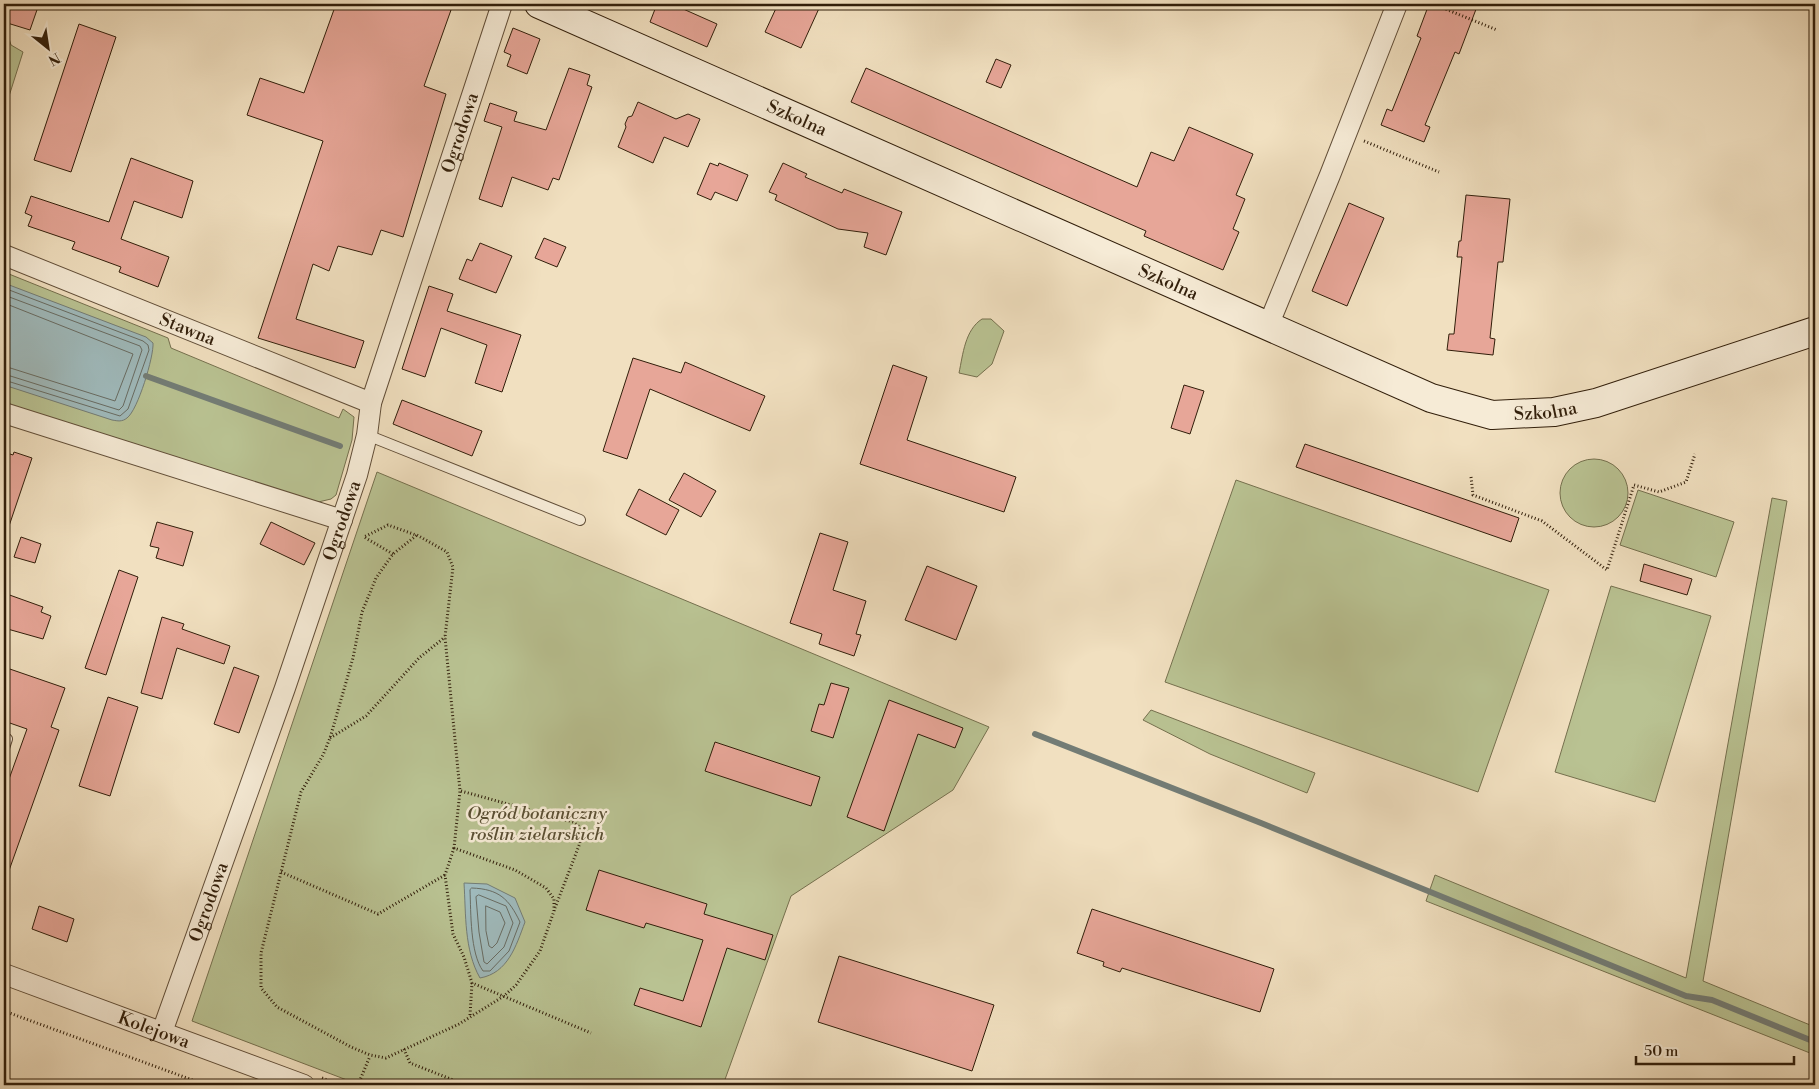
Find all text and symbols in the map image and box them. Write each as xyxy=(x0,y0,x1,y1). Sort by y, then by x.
north arrow xyxy=(22,22,72,72)
text: N xyxy=(45,48,63,69)
street label: Ogrodowa xyxy=(436,89,484,176)
street label: Szkolna xyxy=(763,95,831,142)
street label: Szkolna xyxy=(1134,259,1203,306)
street label: Stawna xyxy=(156,308,220,351)
street label: Szkolna xyxy=(1513,396,1580,426)
street label: Ogrodowa xyxy=(318,477,367,564)
park label: Ogród botaniczny roślin zielarskich xyxy=(467,802,608,846)
street label: Ogrodowa xyxy=(184,858,234,945)
street label: Kolejowa xyxy=(115,1006,194,1054)
scale bar xyxy=(1636,1034,1794,1066)
text: 50 m xyxy=(1644,1042,1678,1061)

